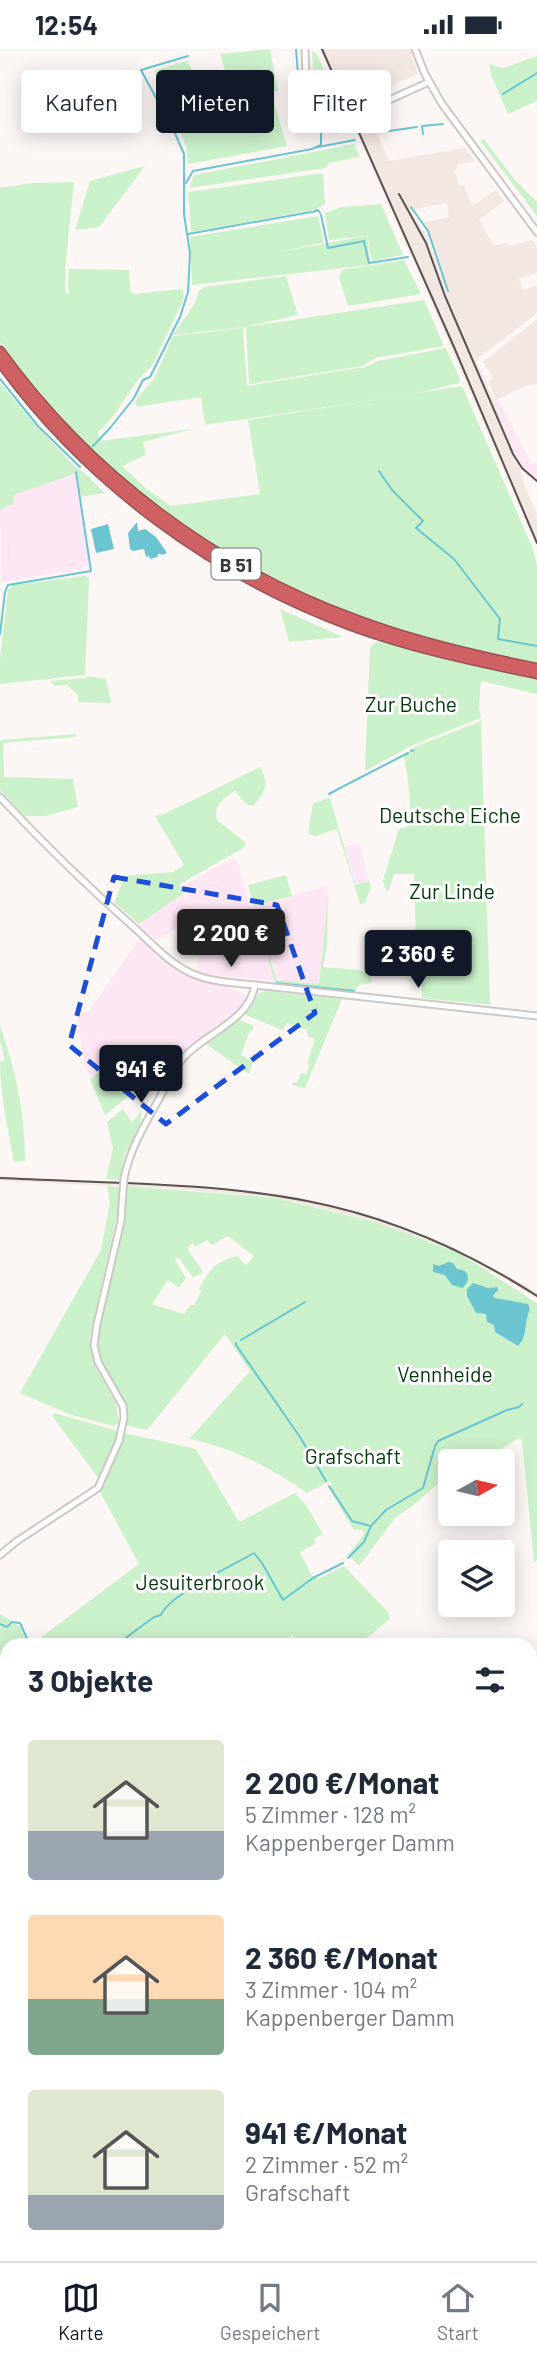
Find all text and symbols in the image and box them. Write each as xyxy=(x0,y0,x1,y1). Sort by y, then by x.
text: 12:54 xyxy=(35,9,98,40)
chip: Kaufen xyxy=(21,70,142,133)
chip: Mieten xyxy=(156,70,274,133)
chip: Filter xyxy=(288,70,391,133)
road number: B 51 xyxy=(212,549,260,579)
park label: Zur Buche xyxy=(365,691,457,716)
park label: Deutsche Eiche xyxy=(379,802,521,827)
park label: Zur Linde xyxy=(409,878,495,903)
pin: 2 200 € xyxy=(166,909,296,969)
text: 2 200 € xyxy=(193,918,269,946)
pin: 2 360 € xyxy=(353,930,483,990)
text: 2 360 € xyxy=(381,939,455,967)
pin: 941 € xyxy=(92,1045,190,1105)
text: 941 € xyxy=(115,1054,167,1082)
park label: Vennheide xyxy=(397,1361,493,1386)
park label: Grafschaft xyxy=(305,1443,401,1468)
north arrow xyxy=(438,1449,514,1526)
map controls xyxy=(438,1449,515,1617)
button: layers xyxy=(438,1540,515,1617)
park label: Jesuiterbrook xyxy=(136,1569,264,1594)
icon: filters xyxy=(471,1661,509,1699)
text: 3 Objekte xyxy=(28,1662,153,1698)
text: 2 200 €/Monat xyxy=(245,1764,440,1800)
icon: home xyxy=(84,1768,168,1852)
text: 5 Zimmer · 128 m² xyxy=(245,1800,416,1828)
text: Kappenberger Damm xyxy=(245,1828,455,1856)
text: 2 360 €/Monat xyxy=(245,1939,438,1975)
icon: home xyxy=(84,1943,168,2027)
text: 3 Zimmer · 104 m² xyxy=(245,1975,417,2003)
text: Kappenberger Damm xyxy=(245,2003,455,2031)
text: 941 €/Monat xyxy=(245,2114,408,2150)
icon: home xyxy=(84,2118,168,2202)
text: 2 Zimmer · 52 m² xyxy=(245,2150,408,2178)
text: Grafschaft xyxy=(245,2178,351,2206)
tab: Karte xyxy=(58,2279,104,2344)
tab: Gespeichert xyxy=(220,2279,320,2344)
tab: Start xyxy=(437,2279,479,2344)

